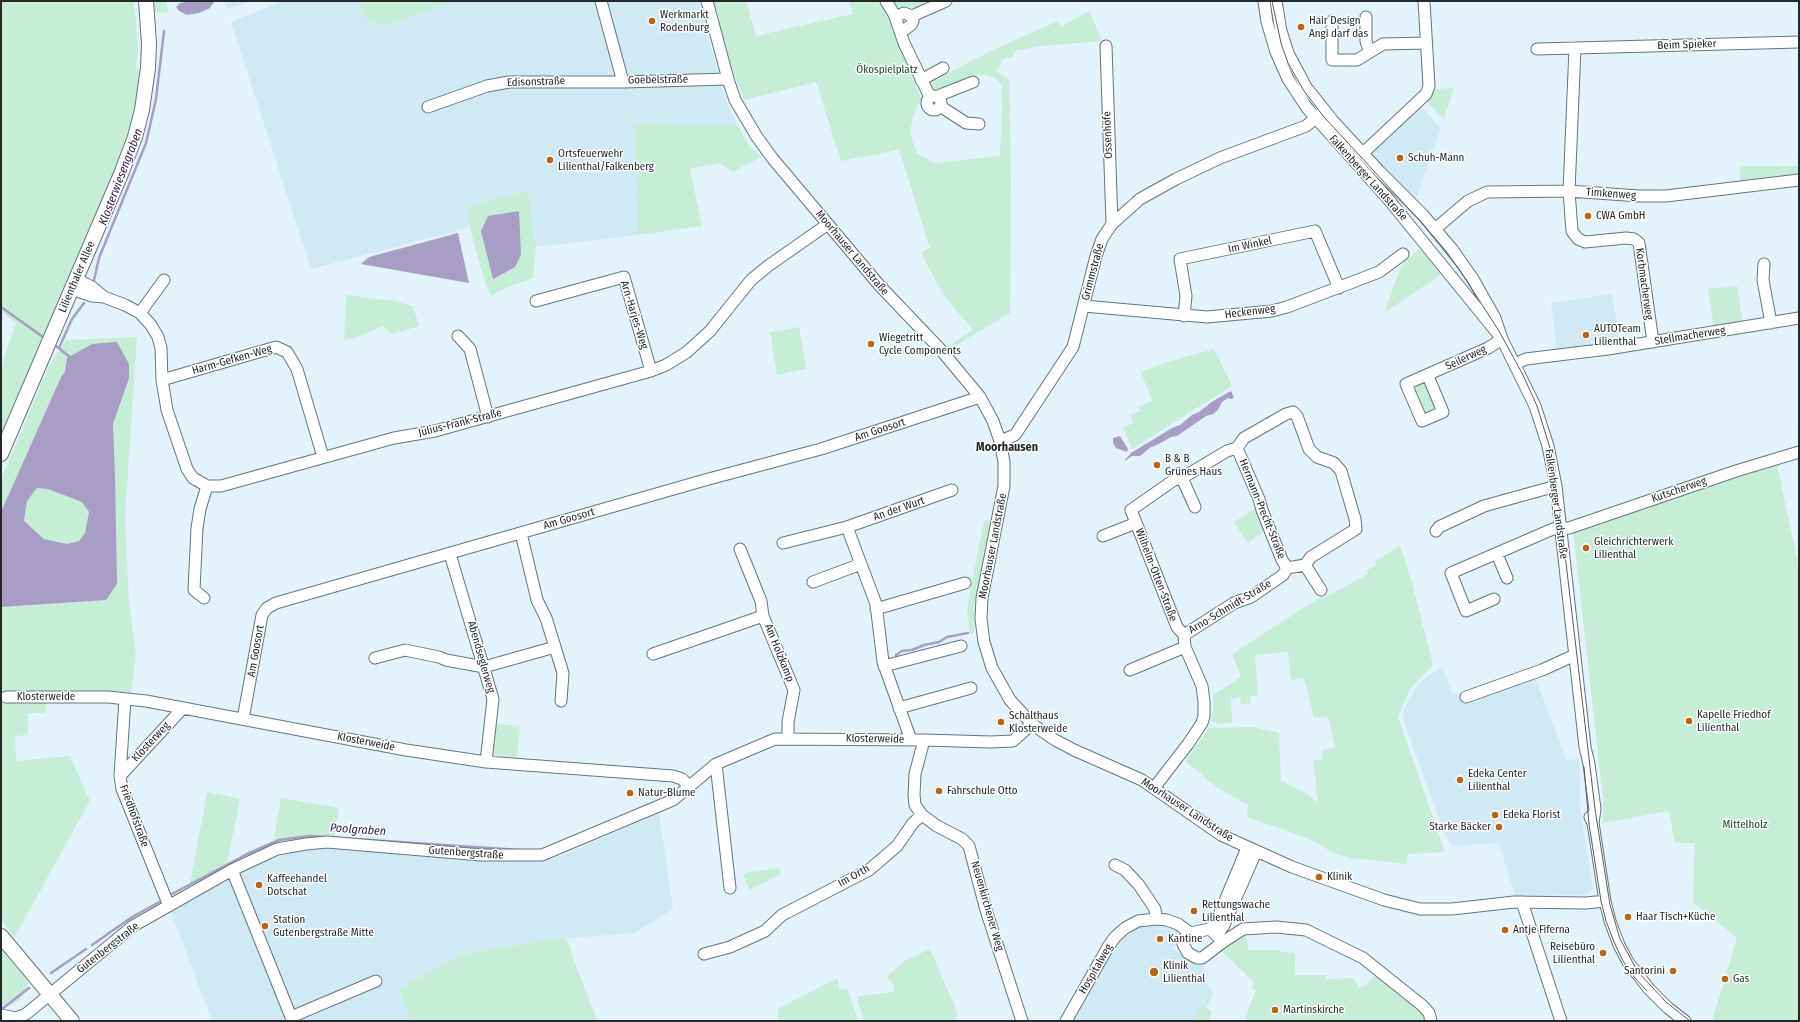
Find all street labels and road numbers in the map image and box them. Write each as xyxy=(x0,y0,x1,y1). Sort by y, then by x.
street label: Beim Spieker xyxy=(1657,37,1717,53)
street label: Goebelstraße xyxy=(628,73,688,87)
street label: Edisonstraße xyxy=(507,74,565,90)
street label: Ossenhöfe xyxy=(1101,111,1115,159)
street label: Falkenberger Landstraße xyxy=(1326,132,1410,224)
street label: Timkenweg xyxy=(1585,186,1637,202)
street label: Moorhauser Landstraße xyxy=(813,208,891,298)
street label: Im Winkel xyxy=(1227,234,1273,256)
street label: Lilienthaler Allee xyxy=(56,239,98,315)
street label: Grimmstraße xyxy=(1079,242,1107,302)
street label: Korbmacherweg xyxy=(1632,247,1656,321)
street label: Arn-Harjes-Weg xyxy=(617,279,651,351)
street label: Heckenweg xyxy=(1224,302,1276,322)
street label: Stellmacherweg xyxy=(1654,324,1726,348)
street label: Harm-Gefken-Weg xyxy=(190,342,274,378)
street label: Seilerweg xyxy=(1443,343,1489,373)
street label: Julius-Frank-Straße xyxy=(417,406,503,440)
street label: Am Goosort xyxy=(853,416,907,444)
street label: Falkenberger Landstraße xyxy=(1542,448,1570,560)
street label: Hermann-Precht-Straße xyxy=(1236,457,1288,561)
street label: Kutscherweg xyxy=(1650,474,1708,506)
street label: Moorhauser Landstraße xyxy=(976,492,1010,600)
street label: An der Wurt xyxy=(872,494,926,524)
street label: Am Goosort xyxy=(542,505,596,533)
street label: Wilhelm-Otten-Straße xyxy=(1132,527,1180,623)
street label: Arno-Schmidt-Straße xyxy=(1186,577,1274,637)
street label: Abendseglerweg xyxy=(464,620,498,694)
street label: Am Holzkamp xyxy=(761,622,797,684)
street label: Am Goosort xyxy=(245,624,267,678)
street label: Klosterweide xyxy=(17,690,75,704)
street label: Klosterweg xyxy=(129,719,173,765)
street label: Klosterweide xyxy=(336,730,396,754)
street label: Klosterweide xyxy=(846,732,904,746)
street label: Moorhauser Landstraße xyxy=(1138,775,1236,845)
street label: Friedhofstraße xyxy=(117,783,151,849)
street label: Gutenbergstraße xyxy=(428,844,504,862)
street label: Neuenkirchener Weg xyxy=(968,860,1006,952)
street label: Im Orth xyxy=(836,862,872,890)
street label: Gutenbergstraße xyxy=(74,920,142,976)
street label: Hospitalweg xyxy=(1076,942,1116,996)

